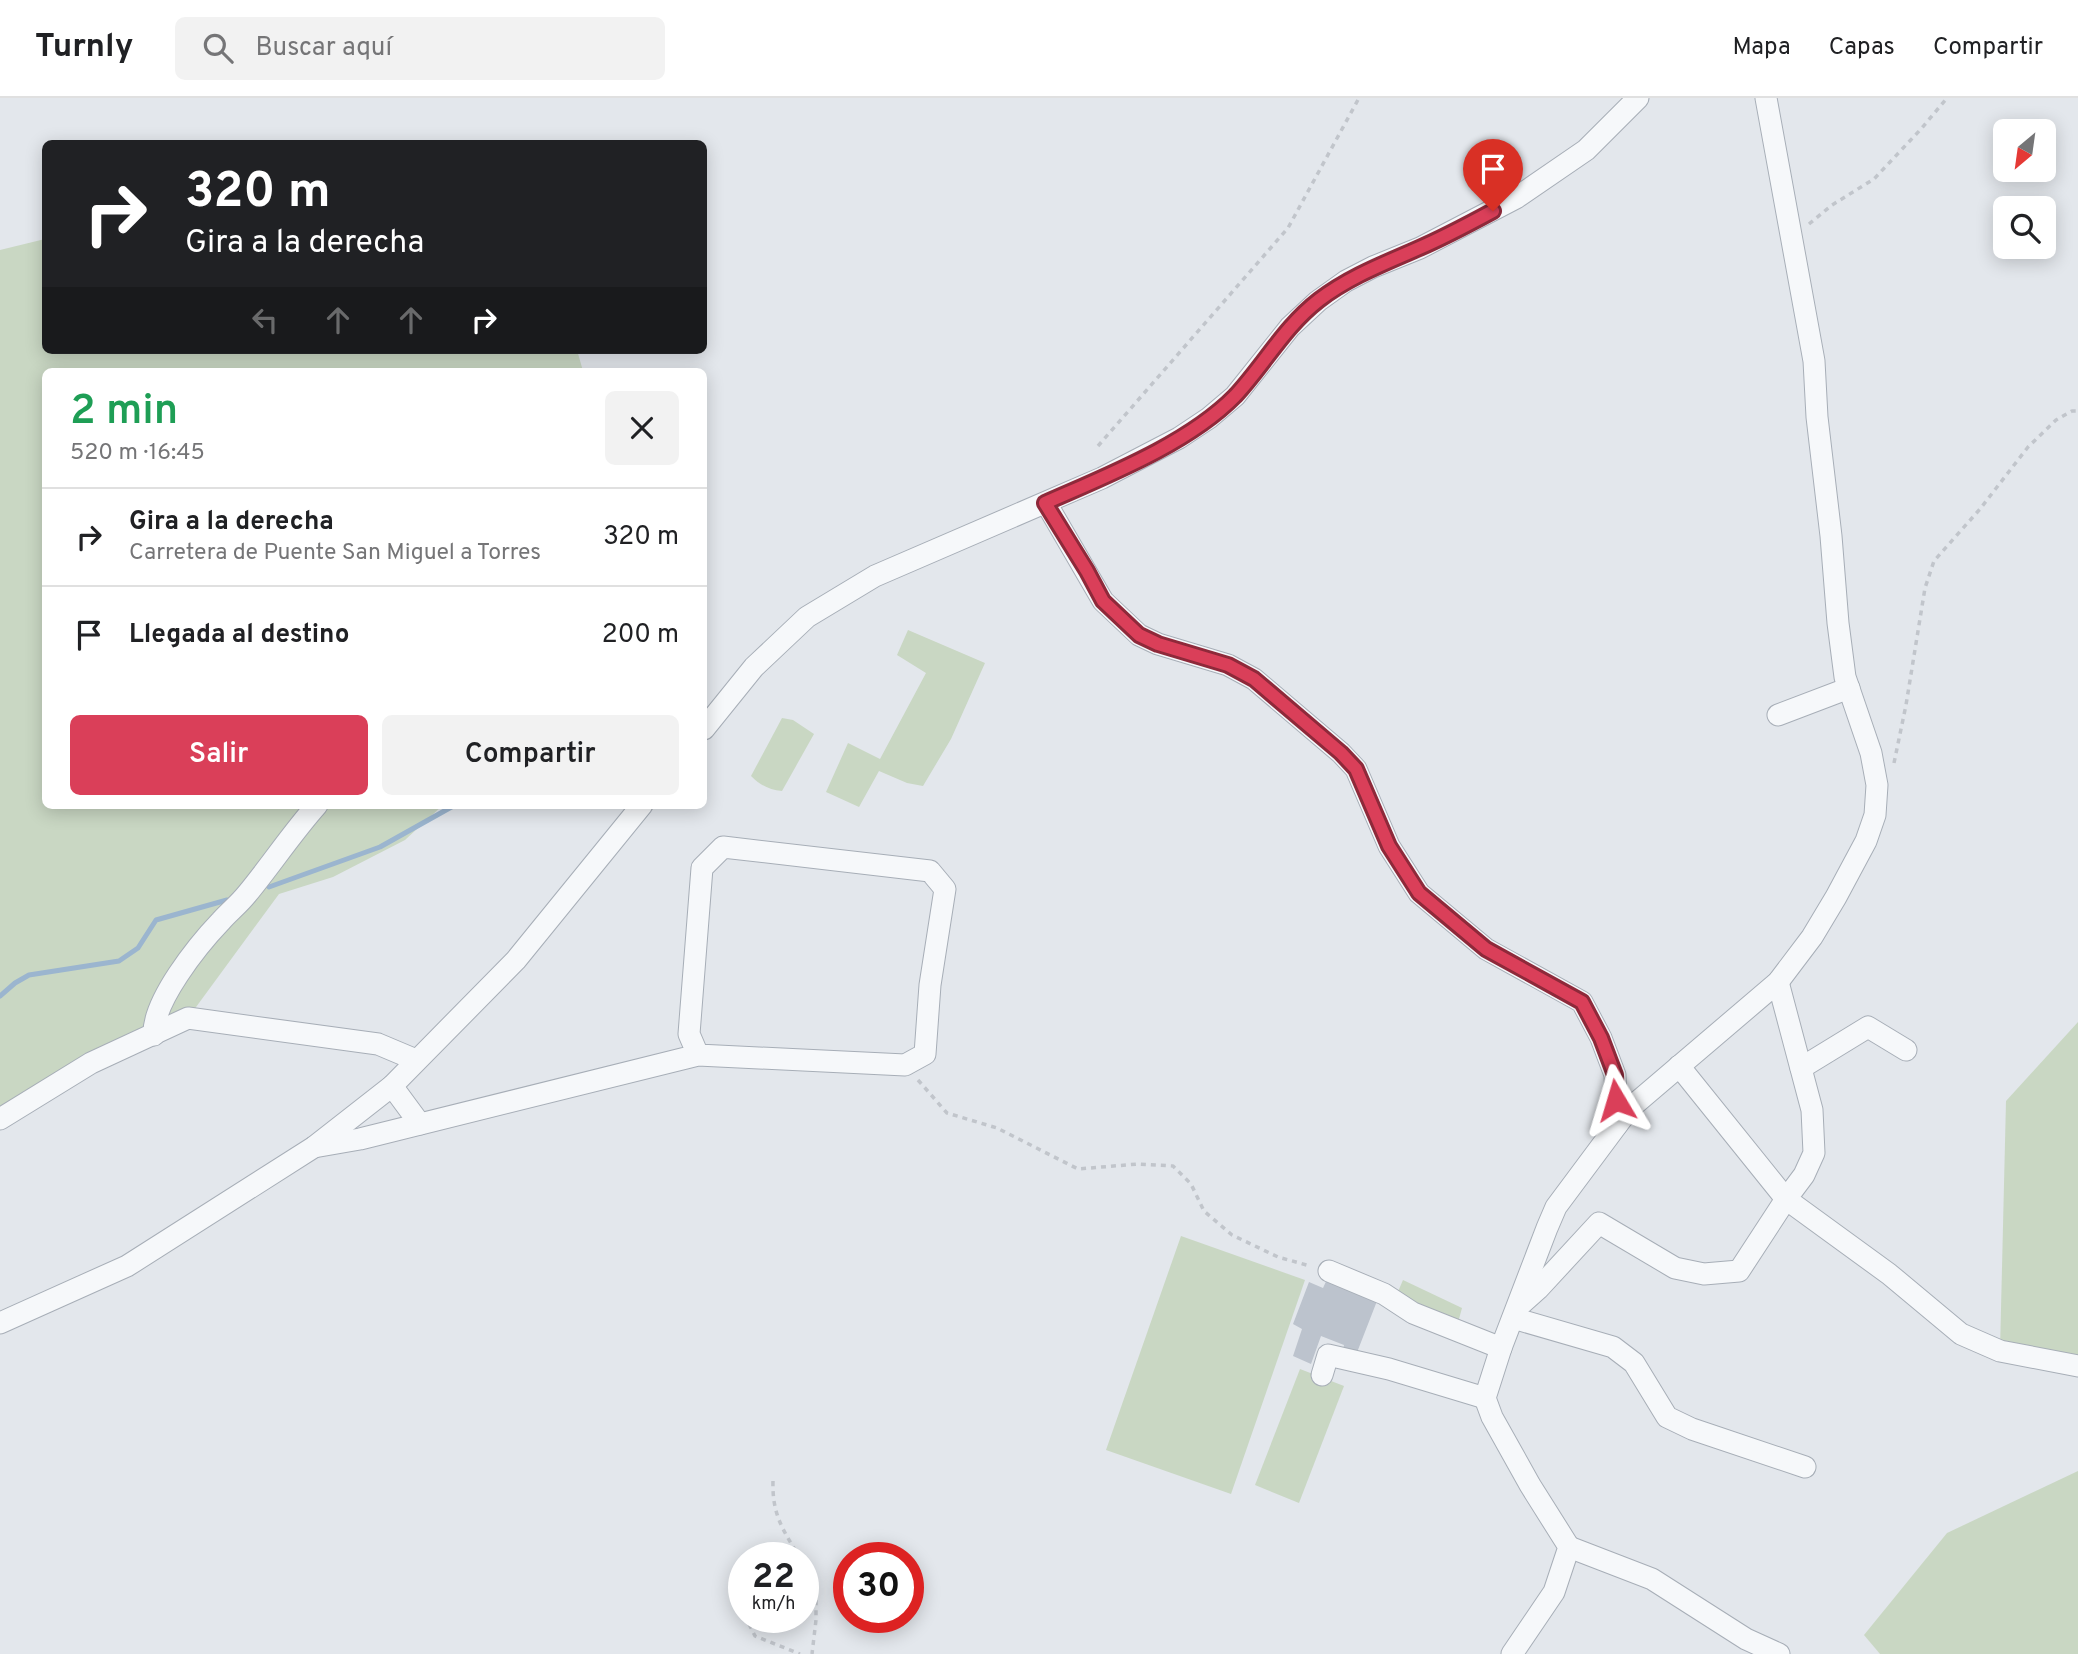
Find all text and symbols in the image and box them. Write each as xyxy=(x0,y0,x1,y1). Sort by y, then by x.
search box xyxy=(175,17,665,80)
text: Turnly xyxy=(35,27,133,69)
icon: search xyxy=(199,29,237,67)
text: Buscar aquí xyxy=(255,32,392,65)
text: Mapa xyxy=(1733,33,1791,63)
text: Capas xyxy=(1829,33,1895,63)
text: Compartir xyxy=(1933,33,2043,63)
north arrow xyxy=(1993,119,2056,182)
map controls xyxy=(1993,119,2056,259)
pin xyxy=(1463,139,1523,211)
icon: arrive xyxy=(1474,150,1512,188)
text: 320 m xyxy=(185,163,331,225)
icon: right xyxy=(70,168,161,259)
button: search xyxy=(1993,196,2056,259)
text: Gira a la derecha xyxy=(185,224,424,264)
icon: left xyxy=(246,301,284,339)
icon: ahead xyxy=(319,301,357,339)
icon: ahead xyxy=(392,301,430,339)
icon: right xyxy=(465,301,503,339)
text: 2 min xyxy=(70,386,178,439)
button: close xyxy=(605,391,679,465)
text: 520 m · 16:45 xyxy=(70,439,205,468)
text: Gira a la derecha xyxy=(129,506,334,539)
icon: right xyxy=(70,518,108,556)
text: 320 m xyxy=(603,521,679,554)
text: Carretera de Puente San Miguel a Torres xyxy=(129,539,541,568)
icon: arrive xyxy=(70,616,108,654)
text: Llegada al destino xyxy=(129,619,349,652)
text: 200 m xyxy=(602,619,679,652)
button: Salir xyxy=(70,715,368,795)
button: Compartir xyxy=(382,715,679,795)
position arrow xyxy=(1579,1063,1653,1137)
speed limit sign: 30 xyxy=(833,1542,924,1633)
text: 22 xyxy=(752,1556,795,1600)
text: km/h xyxy=(752,1593,795,1616)

